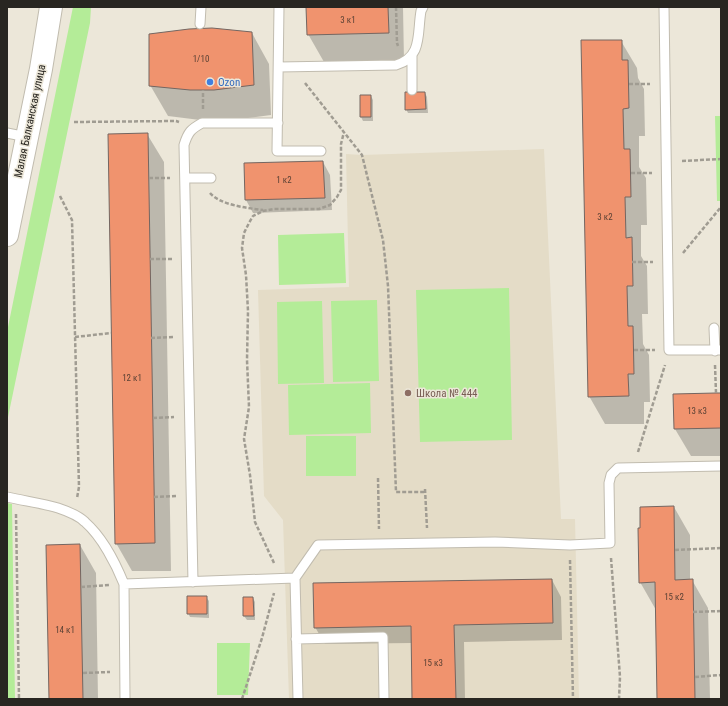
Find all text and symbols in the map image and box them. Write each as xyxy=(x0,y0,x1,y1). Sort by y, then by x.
house number: 3 к1 xyxy=(340,15,356,25)
house number: 1/10 xyxy=(193,54,209,64)
street label: Малая Балканская улица xyxy=(12,63,48,179)
place label: Ozon xyxy=(218,76,240,89)
marker: Ozon xyxy=(205,77,215,87)
house number: 1 к2 xyxy=(276,175,292,185)
house number: 3 к2 xyxy=(597,212,613,222)
house number: 12 к1 xyxy=(122,373,142,383)
place label: Школа № 444 xyxy=(416,387,478,400)
marker: Школа № 444 xyxy=(403,388,413,398)
house number: 13 к3 xyxy=(687,406,707,416)
house number: 15 к2 xyxy=(664,592,684,602)
house number: 14 к1 xyxy=(55,625,75,635)
house number: 15 к3 xyxy=(423,658,443,668)

